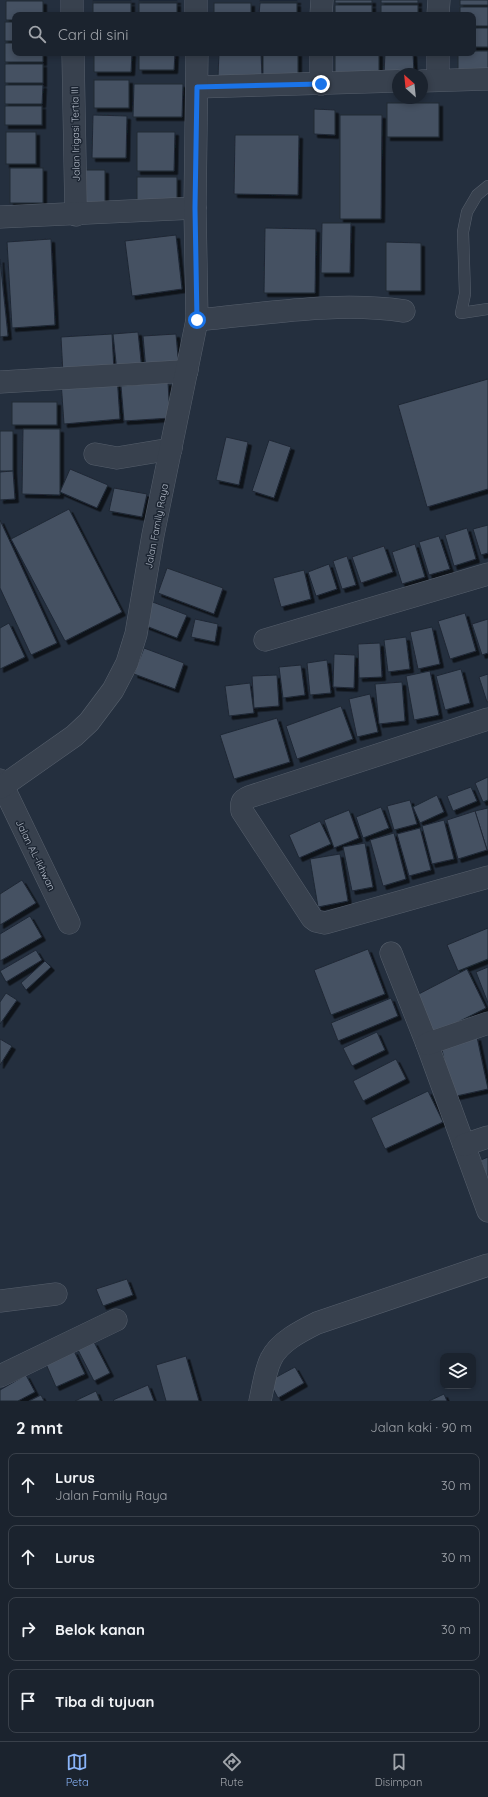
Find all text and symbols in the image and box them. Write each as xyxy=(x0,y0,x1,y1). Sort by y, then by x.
search box xyxy=(12,12,476,56)
icon: search xyxy=(26,23,48,45)
text: Cari di sini xyxy=(58,25,129,44)
north arrow xyxy=(392,68,428,104)
route end xyxy=(312,75,330,93)
street label: Jalan Irigasi Tertia III xyxy=(68,86,83,182)
route start xyxy=(188,311,206,329)
street label: Jalan Family Raya xyxy=(142,482,171,570)
street label: Jalan AL-Ikhwan xyxy=(13,818,58,893)
map controls xyxy=(440,1353,476,1389)
button: layers xyxy=(440,1353,476,1389)
text: 2 mnt xyxy=(16,1417,63,1438)
text: Jalan kaki · 90 m xyxy=(370,1419,472,1435)
text: Lurus xyxy=(55,1468,95,1487)
icon: ahead xyxy=(17,1474,39,1496)
text: 30 m xyxy=(441,1477,471,1493)
text: Jalan Family Raya xyxy=(55,1487,168,1503)
icon: ahead xyxy=(17,1546,39,1568)
text: Lurus xyxy=(55,1548,95,1567)
text: 30 m xyxy=(441,1549,471,1565)
icon: right xyxy=(17,1618,39,1640)
text: Belok kanan xyxy=(55,1620,145,1639)
text: 30 m xyxy=(441,1621,471,1637)
icon: arrive xyxy=(17,1690,39,1712)
text: Tiba di tujuan xyxy=(55,1692,154,1711)
tab: Peta xyxy=(66,1751,89,1789)
tab: Rute xyxy=(220,1751,243,1789)
tab: Disimpan xyxy=(375,1751,422,1789)

